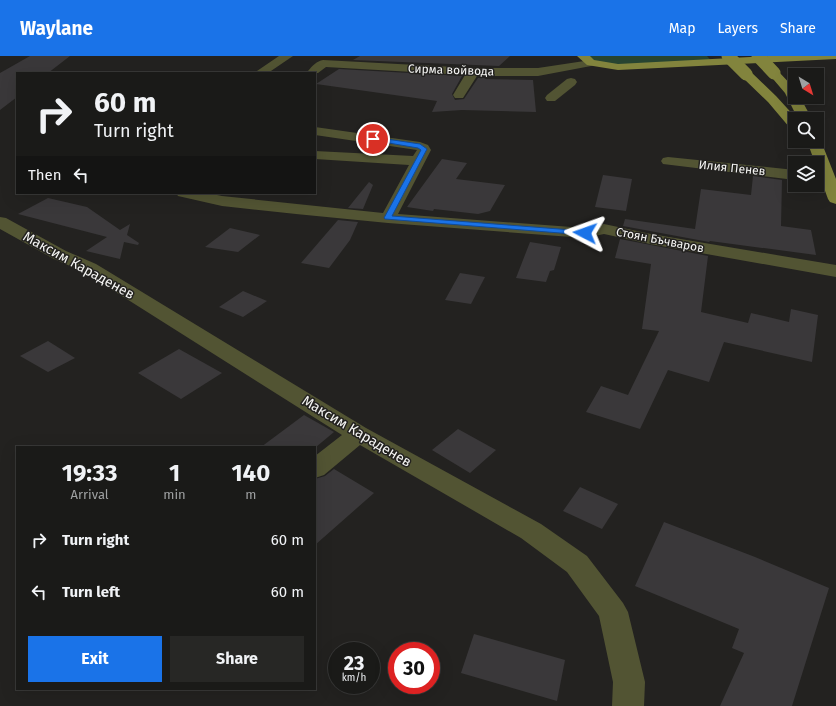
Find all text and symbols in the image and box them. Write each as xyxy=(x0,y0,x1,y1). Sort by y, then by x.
text: Waylane xyxy=(20,17,93,40)
text: Map xyxy=(669,20,695,37)
text: Layers xyxy=(717,20,758,37)
text: Share xyxy=(780,20,816,37)
street label: Сирма войвода xyxy=(408,61,494,79)
north arrow xyxy=(788,68,824,104)
map controls xyxy=(788,68,824,192)
text: 60 m xyxy=(94,86,156,119)
icon: right xyxy=(28,88,80,140)
button: search xyxy=(788,112,824,148)
text: Turn right xyxy=(94,120,174,142)
pin xyxy=(356,122,390,156)
icon: arrive xyxy=(362,128,384,150)
button: layers xyxy=(788,156,824,192)
street label: Илия Пенев xyxy=(698,158,766,178)
icon: left xyxy=(70,164,92,186)
text: Then xyxy=(28,166,62,184)
position arrow xyxy=(564,212,606,254)
street label: Стоян Бъчваров xyxy=(615,225,705,255)
street label: Максим Караденев xyxy=(20,228,137,303)
street label: Максим Караденев xyxy=(299,392,415,471)
text: 19:33 xyxy=(62,459,117,487)
text: 1 xyxy=(169,459,180,487)
text: 140 xyxy=(231,459,270,487)
text: Arrival xyxy=(71,487,109,502)
text: min xyxy=(163,487,186,502)
text: m xyxy=(245,487,256,502)
icon: right xyxy=(28,529,50,551)
text: Turn right xyxy=(62,531,129,549)
text: 60 m xyxy=(271,531,304,549)
icon: left xyxy=(28,581,50,603)
text: Turn left xyxy=(62,583,120,601)
text: 60 m xyxy=(271,583,304,601)
button: Exit xyxy=(28,636,162,682)
button: Share xyxy=(170,636,304,682)
speed limit sign: 30 xyxy=(388,642,440,694)
text: 23 xyxy=(344,651,364,675)
text: km/h xyxy=(342,672,366,684)

